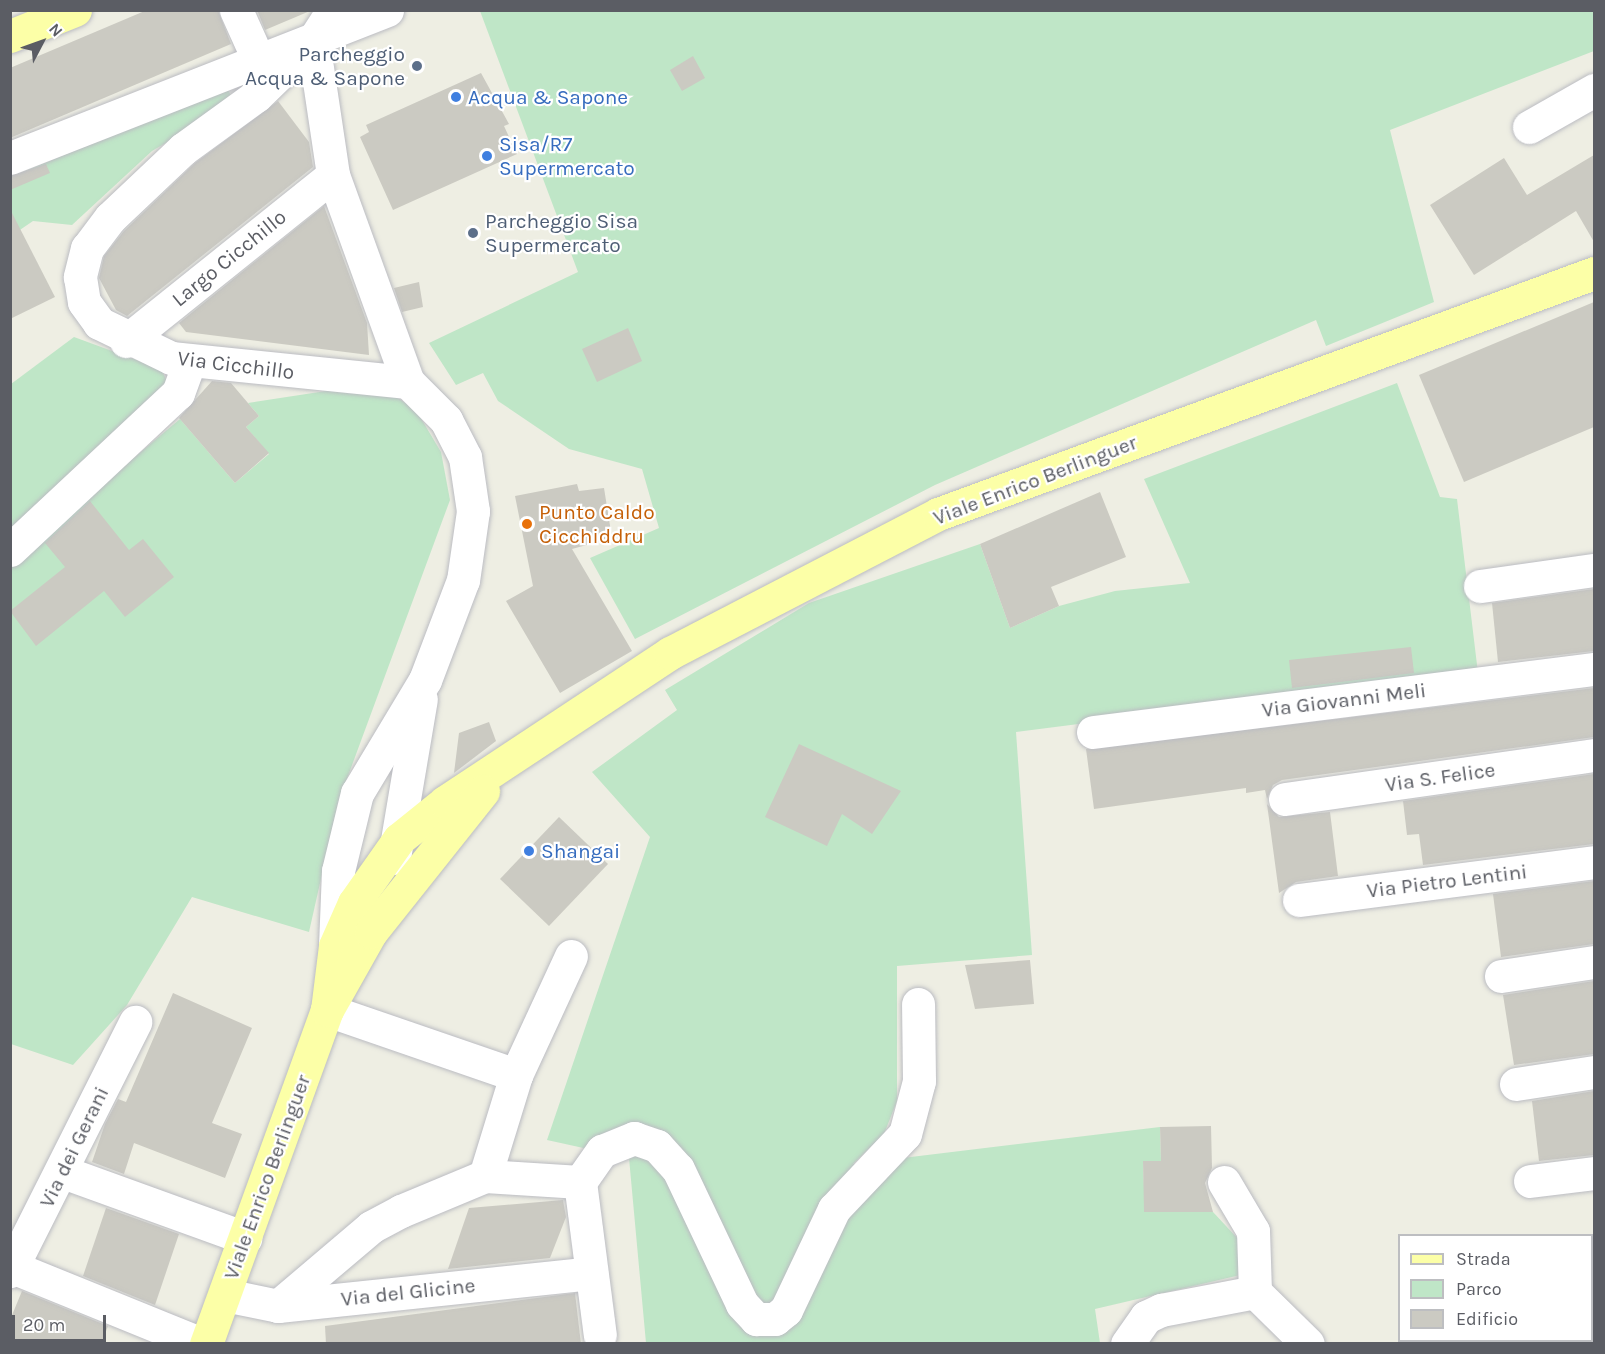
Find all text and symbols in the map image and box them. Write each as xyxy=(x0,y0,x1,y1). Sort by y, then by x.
north arrow xyxy=(12,12,72,72)
text: N xyxy=(45,19,67,40)
place label: Parcheggio Acqua & Sapone xyxy=(245,41,405,91)
marker: Parcheggio Acqua & Sapone xyxy=(410,59,424,73)
place label: Acqua & Sapone xyxy=(468,84,628,110)
marker: Acqua & Sapone xyxy=(449,90,463,104)
place label: Sisa/R7 Supermercato xyxy=(499,131,635,181)
marker: Sisa/R7 Supermercato xyxy=(480,149,494,163)
street label: Largo Cicchillo xyxy=(167,204,291,312)
place label: Parcheggio Sisa Supermercato xyxy=(485,208,638,258)
marker: Parcheggio Sisa Supermercato xyxy=(466,226,480,240)
street label: Via Cicchillo xyxy=(176,345,296,385)
street label: Viale Enrico Berlinguer xyxy=(930,430,1140,530)
place label: Punto Caldo Cicchiddru xyxy=(539,499,655,549)
marker: Punto Caldo Cicchiddru xyxy=(520,517,534,531)
street label: Via Giovanni Meli xyxy=(1260,677,1428,723)
street label: Via S. Felice xyxy=(1383,757,1497,797)
place label: Shangai xyxy=(541,838,620,864)
marker: Shangai xyxy=(522,844,536,858)
street label: Via Pietro Lentini xyxy=(1365,859,1529,903)
street label: Viale Enrico Berlinguer xyxy=(218,1071,316,1283)
street label: Via dei Gerani xyxy=(34,1082,114,1212)
legend xyxy=(1398,1234,1593,1342)
text: Strada xyxy=(1456,1248,1511,1270)
street label: Via del Glicine xyxy=(340,1272,476,1312)
text: Parco xyxy=(1456,1278,1502,1300)
scale bar xyxy=(15,1303,110,1341)
text: Edificio xyxy=(1456,1308,1518,1330)
text: 20 m xyxy=(23,1314,65,1336)

